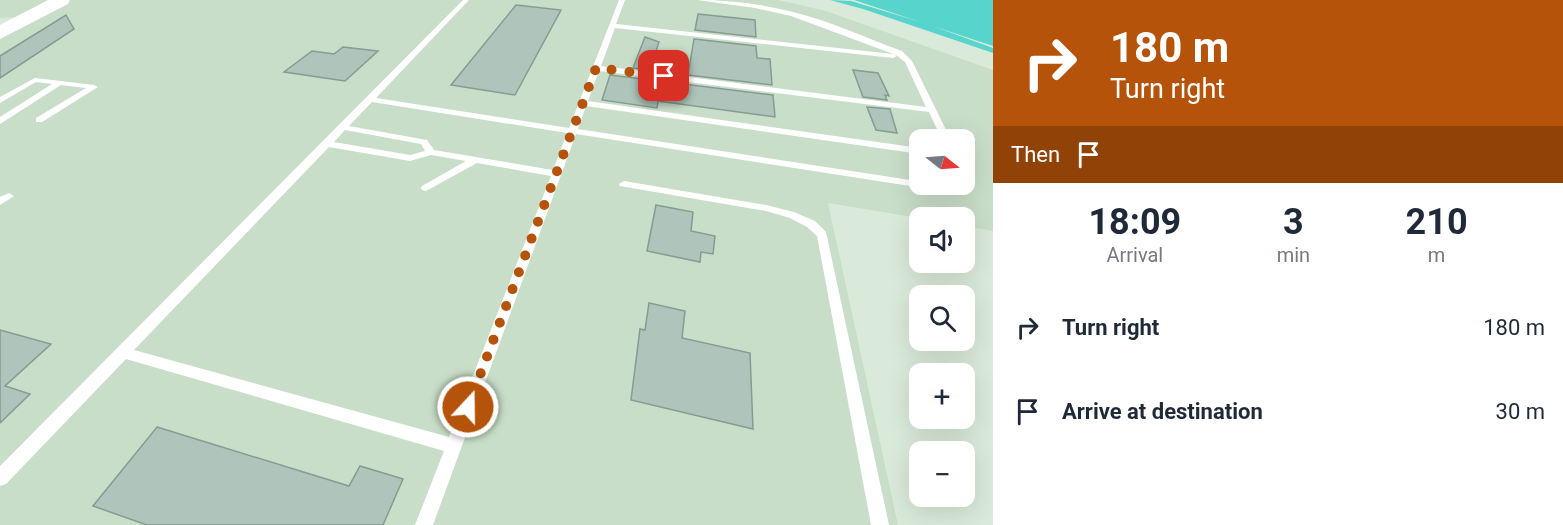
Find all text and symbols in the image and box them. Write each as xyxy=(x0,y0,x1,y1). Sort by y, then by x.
text: 180 m xyxy=(1110,23,1229,72)
icon: right xyxy=(1011,24,1089,102)
pin xyxy=(638,50,689,101)
icon: arrive xyxy=(647,59,680,92)
text: Turn right xyxy=(1110,73,1225,105)
north arrow xyxy=(909,129,975,195)
map controls xyxy=(909,129,975,507)
icon: arrive xyxy=(1072,138,1105,171)
text: Then xyxy=(1011,142,1060,167)
text: 18:09 xyxy=(1088,201,1181,243)
text: 3 xyxy=(1283,201,1304,243)
text: 210 xyxy=(1406,201,1468,243)
button: sound xyxy=(909,207,975,273)
text: Arrival xyxy=(1106,243,1163,267)
text: min xyxy=(1277,243,1310,267)
text: m xyxy=(1428,243,1445,267)
button: search xyxy=(909,285,975,351)
icon: right xyxy=(1011,311,1044,344)
text: Turn right xyxy=(1062,315,1159,340)
text: 180 m xyxy=(1483,315,1545,340)
button: + xyxy=(909,363,975,429)
position arrow xyxy=(436,375,500,439)
icon: arrive xyxy=(1011,395,1044,428)
text: Arrive at destination xyxy=(1062,399,1263,424)
text: 30 m xyxy=(1496,399,1545,424)
button: − xyxy=(909,441,975,507)

